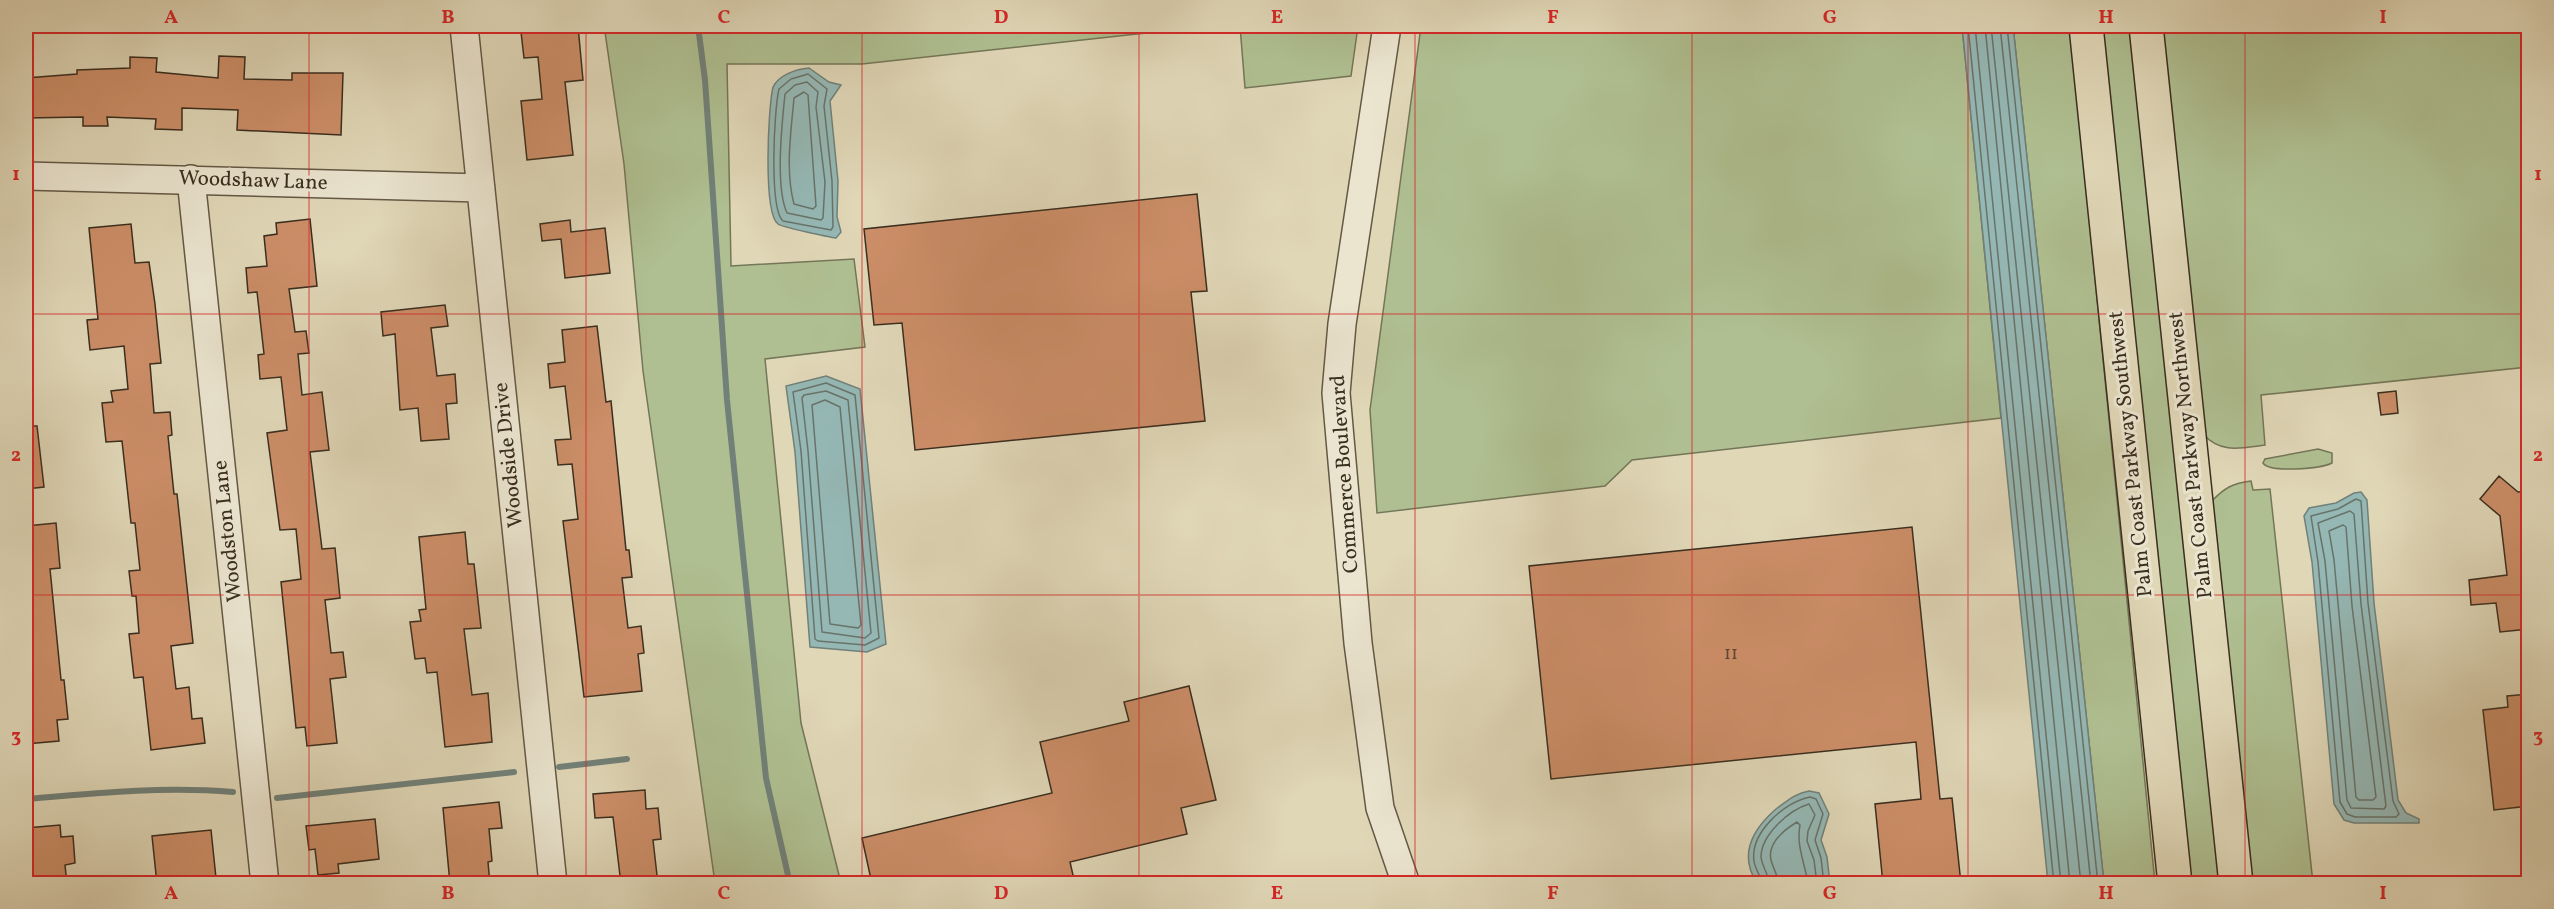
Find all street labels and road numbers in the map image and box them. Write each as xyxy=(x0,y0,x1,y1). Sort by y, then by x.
street label: Woodshaw Lane xyxy=(178,164,328,198)
street label: Palm Coast Parkway Southwest xyxy=(2102,309,2160,599)
street label: Palm Coast Parkway Northwest xyxy=(2162,310,2220,600)
street label: Commerce Boulevard xyxy=(1324,374,1366,574)
street label: Woodside Drive xyxy=(487,381,531,529)
street label: Woodston Lane xyxy=(206,459,250,603)

